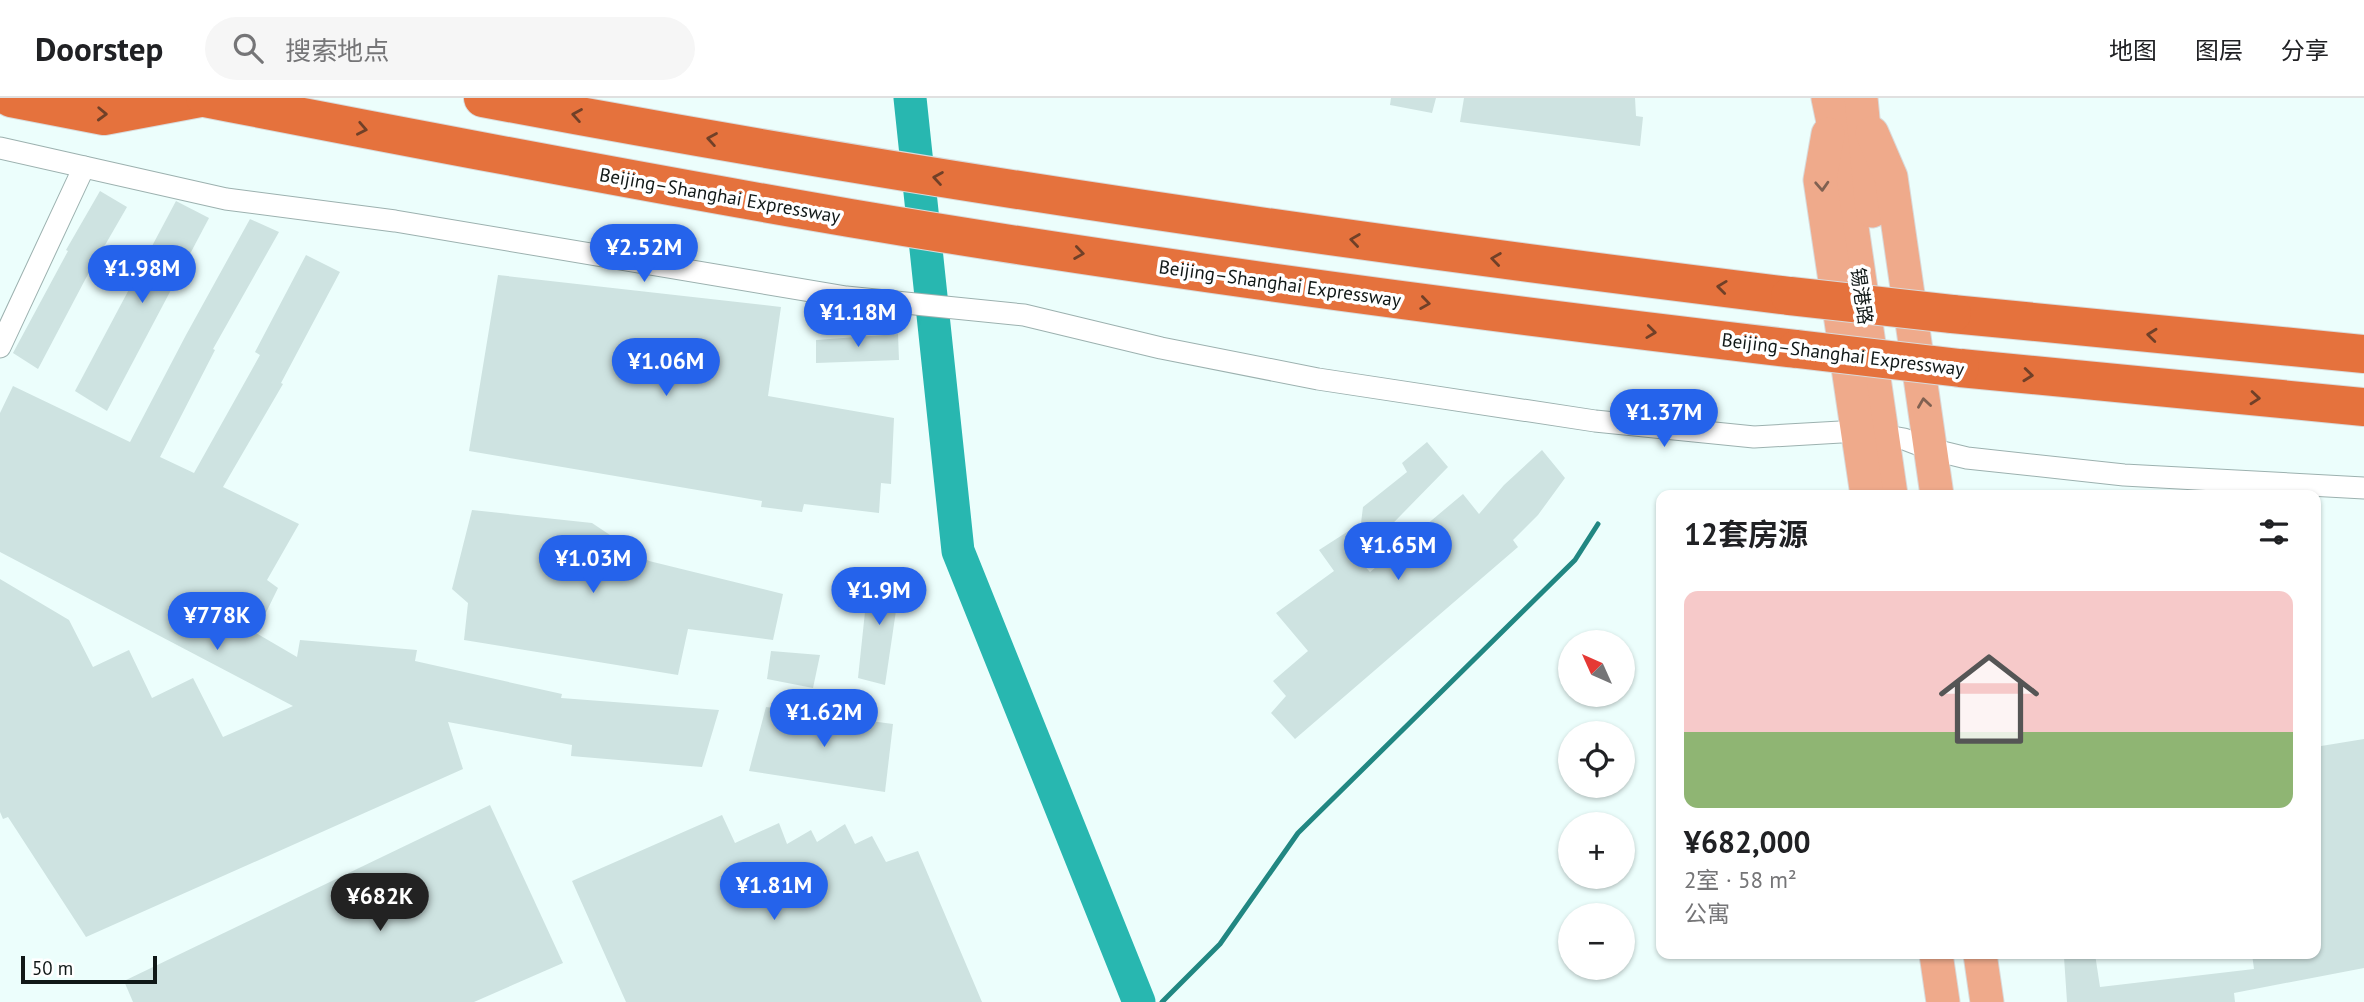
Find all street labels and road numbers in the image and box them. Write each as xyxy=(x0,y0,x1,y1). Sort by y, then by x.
street label: Beijing–Shanghai Expressway xyxy=(598,162,842,228)
street label: Beijing–Shanghai Expressway xyxy=(1157,254,1403,312)
street label: 锡港路 xyxy=(1846,266,1878,326)
street label: Beijing–Shanghai Expressway xyxy=(1720,327,1966,381)

